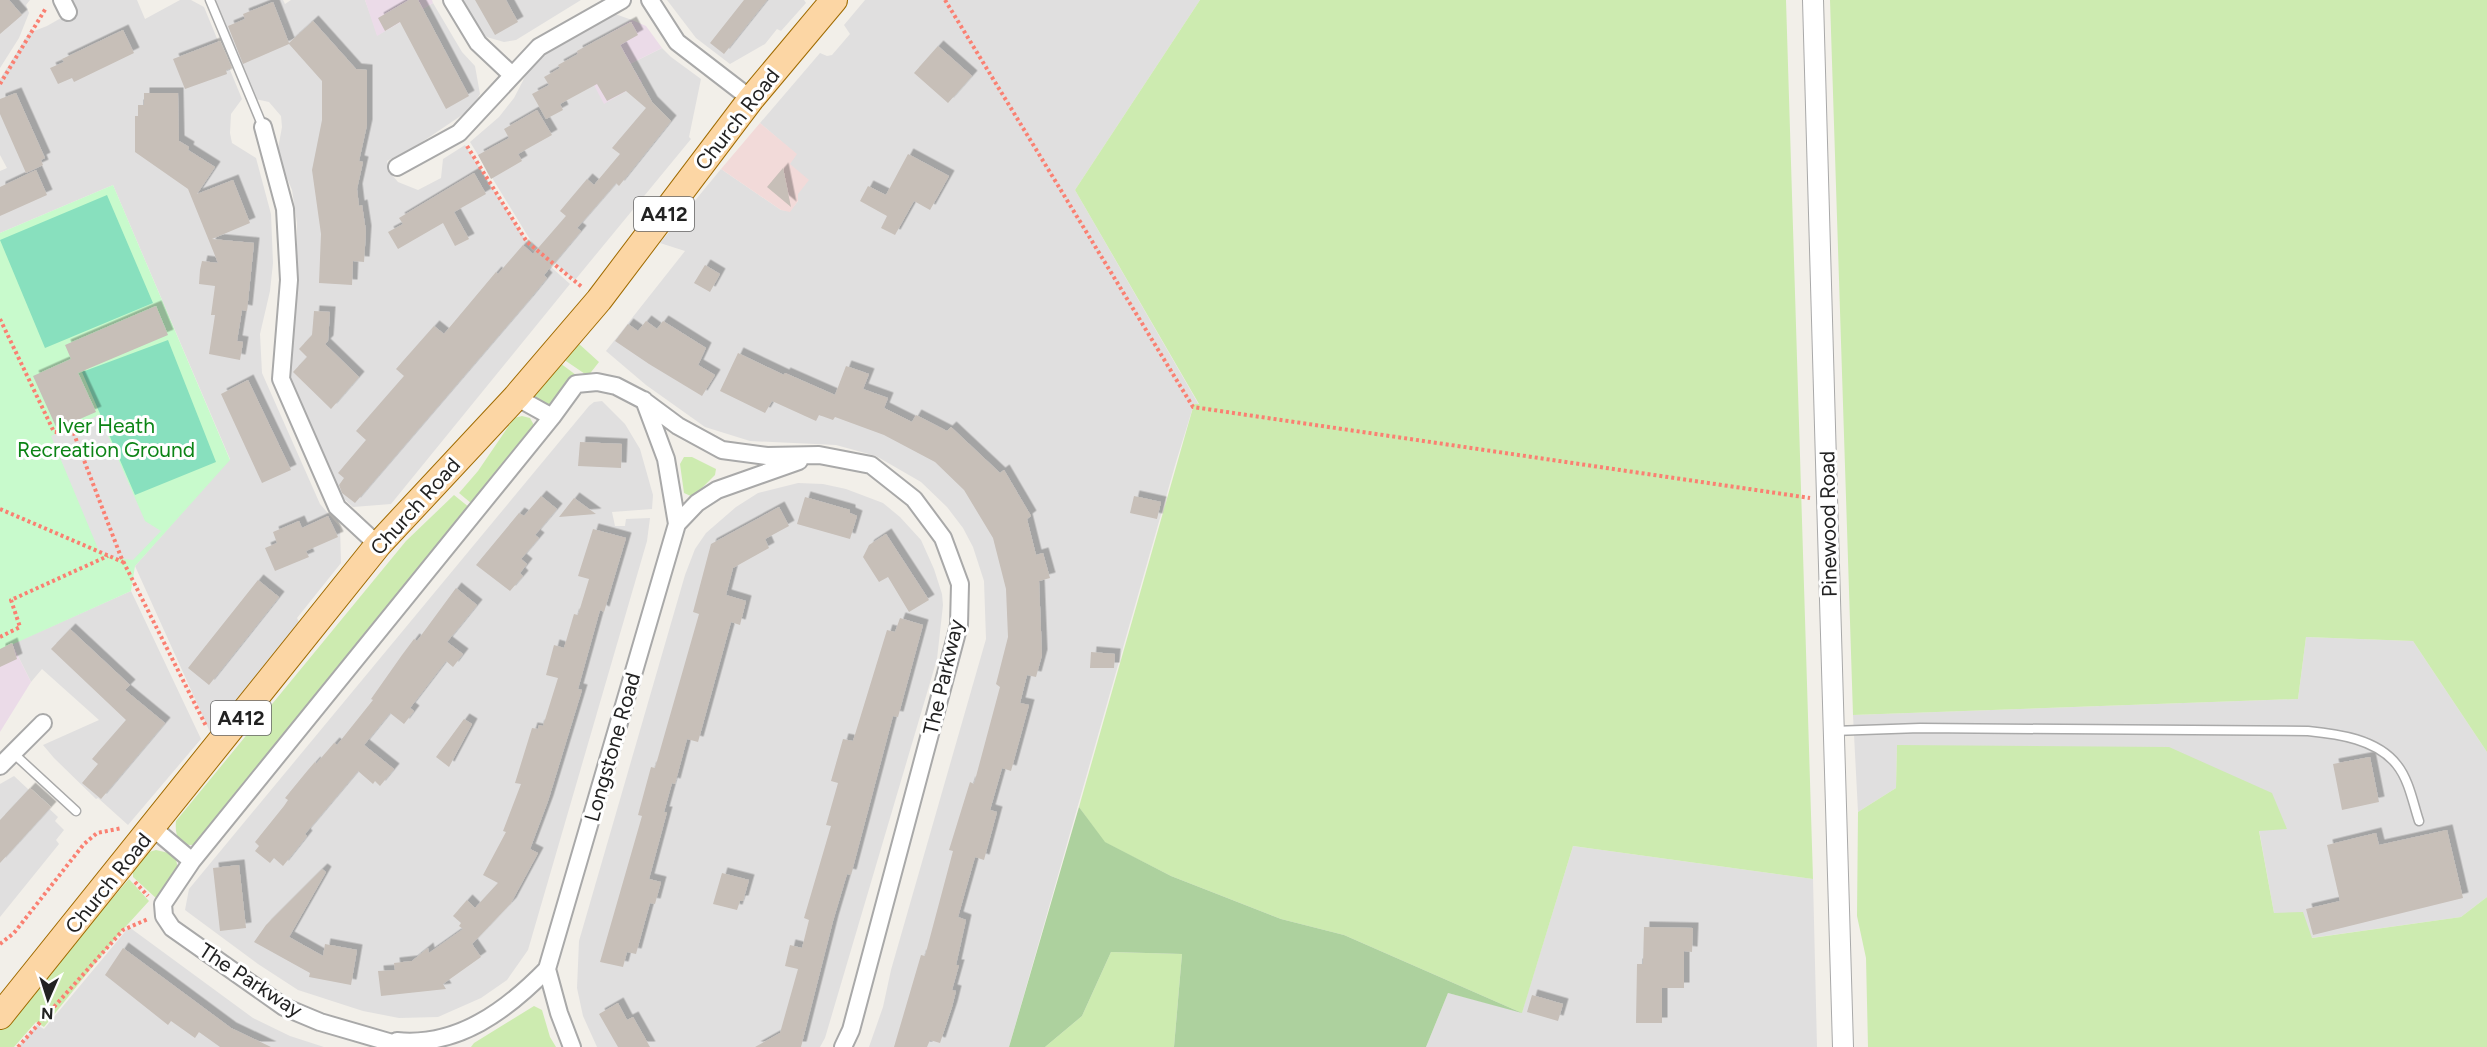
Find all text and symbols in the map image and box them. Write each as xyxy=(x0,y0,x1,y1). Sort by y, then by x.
street label: Church Road xyxy=(690,63,784,175)
road number: A412 xyxy=(634,197,694,231)
park label: Iver Heath Recreation Ground xyxy=(17,413,195,462)
street label: Pinewood Road xyxy=(1814,451,1842,597)
street label: Church Road xyxy=(365,452,465,560)
street label: The Parkway xyxy=(918,617,968,737)
street label: Longstone Road xyxy=(579,670,645,824)
road number: A412 xyxy=(211,701,271,735)
street label: Church Road xyxy=(60,828,156,938)
street label: The Parkway xyxy=(195,937,307,1023)
north arrow xyxy=(18,969,78,1029)
text: N xyxy=(41,1004,54,1023)

